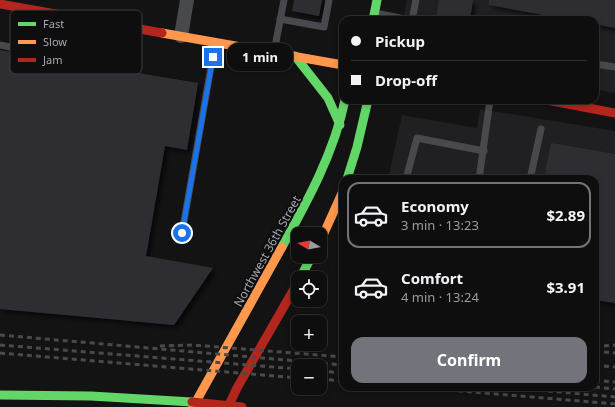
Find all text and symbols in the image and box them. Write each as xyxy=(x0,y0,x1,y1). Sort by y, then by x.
legend xyxy=(10,10,142,74)
text: Fast xyxy=(43,16,64,31)
text: Pickup xyxy=(375,31,425,51)
text: Slow xyxy=(43,34,67,49)
callout: 1 min xyxy=(227,43,293,71)
route end xyxy=(204,48,222,66)
text: 1 min xyxy=(242,48,278,66)
text: Jam xyxy=(42,52,62,67)
text: Drop-off xyxy=(375,70,437,90)
street label: Northwest 36th Street xyxy=(229,192,305,310)
text: Economy xyxy=(401,196,469,216)
icon: car xyxy=(353,197,389,233)
text: $2.89 xyxy=(546,205,585,225)
text: 3 min · 13:23 xyxy=(401,216,479,234)
route start xyxy=(173,224,191,242)
north arrow xyxy=(291,227,327,263)
map controls xyxy=(291,227,327,395)
text: Comfort xyxy=(401,268,463,288)
icon: car xyxy=(353,269,389,305)
button: locate xyxy=(291,271,327,307)
text: $3.91 xyxy=(546,277,585,297)
text: 4 min · 13:24 xyxy=(401,288,479,306)
button: + xyxy=(291,315,327,351)
button: Confirm xyxy=(351,337,587,383)
button: − xyxy=(291,359,327,395)

